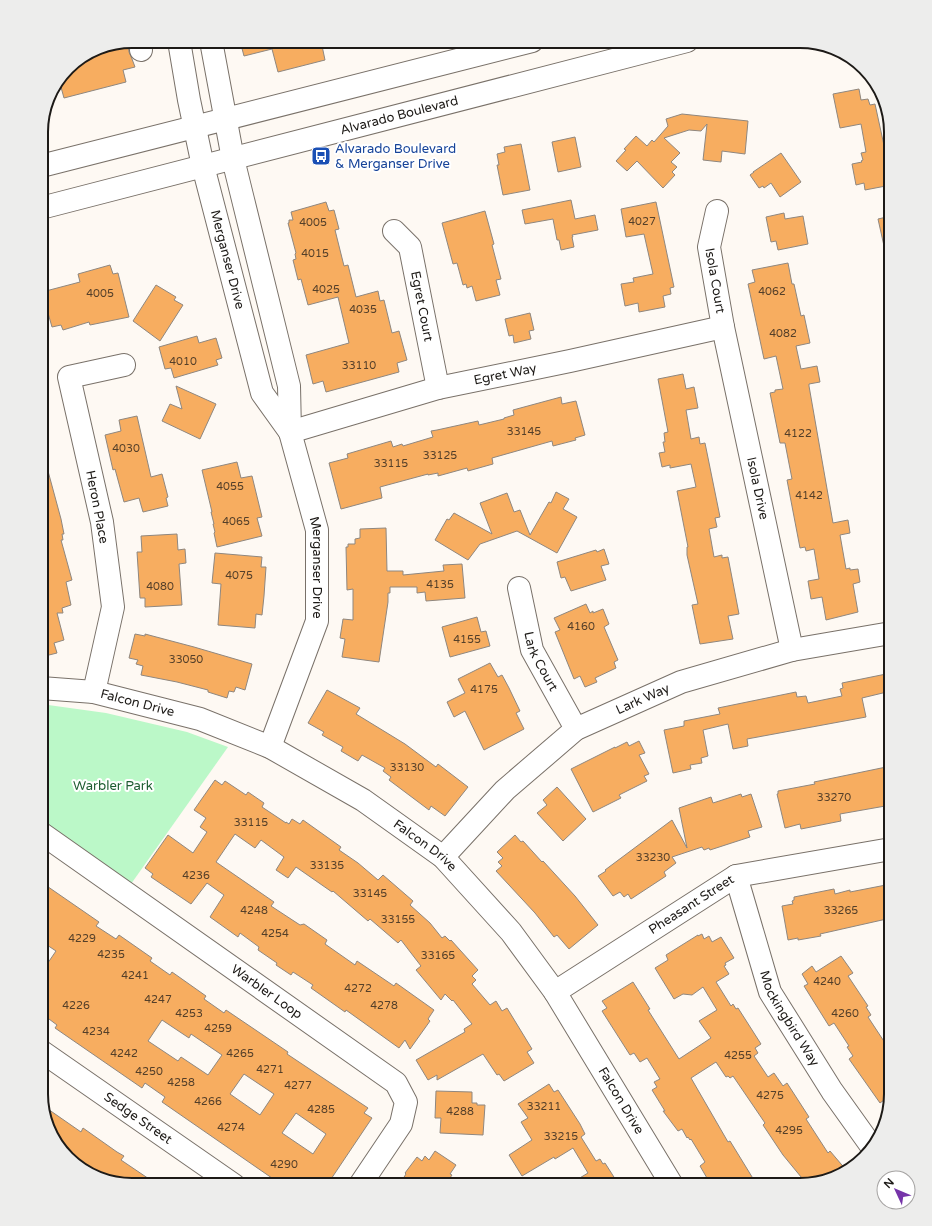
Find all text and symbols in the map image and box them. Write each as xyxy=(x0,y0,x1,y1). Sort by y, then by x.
street label: Alvarado Boulevard xyxy=(339,92,460,138)
place label: Alvarado Boulevard & Merganser Drive xyxy=(335,141,456,172)
bus stop icon: Alvarado Boulevard & Merganser Drive xyxy=(310,145,332,167)
street label: Merganser Drive xyxy=(207,208,248,311)
house number: 4027 xyxy=(628,215,656,228)
house number: 4005 xyxy=(299,216,327,229)
house number: 4015 xyxy=(301,247,329,260)
street label: Isola Court xyxy=(701,247,728,315)
street label: Egret Court xyxy=(407,270,437,343)
house number: 4025 xyxy=(312,283,340,296)
house number: 4062 xyxy=(758,285,786,298)
house number: 4005 xyxy=(86,287,114,300)
house number: 4035 xyxy=(349,303,377,316)
house number: 4082 xyxy=(769,327,797,340)
house number: 4010 xyxy=(169,355,197,368)
house number: 33110 xyxy=(342,359,376,372)
street label: Egret Way xyxy=(472,360,538,388)
house number: 33145 xyxy=(507,425,541,438)
house number: 4122 xyxy=(784,427,812,440)
house number: 4030 xyxy=(112,442,140,455)
house number: 33125 xyxy=(423,449,457,462)
street label: Isola Drive xyxy=(743,455,772,521)
house number: 33115 xyxy=(374,457,408,470)
street label: Heron Place xyxy=(82,469,112,545)
house number: 4055 xyxy=(216,480,244,493)
house number: 4142 xyxy=(795,489,823,502)
house number: 4065 xyxy=(222,515,250,528)
street label: Merganser Drive xyxy=(306,515,325,619)
house number: 4075 xyxy=(225,569,253,582)
house number: 4135 xyxy=(426,578,454,591)
house number: 4080 xyxy=(146,580,174,593)
house number: 4160 xyxy=(567,620,595,633)
street label: Lark Court xyxy=(520,630,561,694)
house number: 4155 xyxy=(453,633,481,646)
house number: 33050 xyxy=(169,653,203,666)
street label: Lark Way xyxy=(613,680,672,718)
house number: 4175 xyxy=(470,683,498,696)
street label: Falcon Drive xyxy=(99,686,176,720)
house number: 33130 xyxy=(390,761,424,774)
park label: Warbler Park xyxy=(73,778,153,794)
house number: 33270 xyxy=(817,791,851,804)
house number: 33115 xyxy=(234,816,268,829)
street label: Falcon Drive xyxy=(390,816,460,875)
house number: 33230 xyxy=(636,851,670,864)
house number: 33135 xyxy=(310,859,344,872)
house number: 4236 xyxy=(182,869,210,882)
street label: Pheasant Street xyxy=(646,871,737,938)
house number: 33145 xyxy=(353,887,387,900)
house number: 4248 xyxy=(240,904,268,917)
house number: 33265 xyxy=(824,904,858,917)
house number: 33155 xyxy=(381,913,415,926)
house number: 4254 xyxy=(261,927,289,940)
house number: 4229 xyxy=(68,932,96,945)
house number: 4235 xyxy=(97,948,125,961)
house number: 33165 xyxy=(421,949,455,962)
street label: Warbler Loop xyxy=(228,961,305,1023)
house number: 4241 xyxy=(121,969,149,982)
street label: Mockingbird Way xyxy=(756,969,823,1069)
house number: 4240 xyxy=(813,975,841,988)
house number: 4272 xyxy=(344,982,372,995)
house number: 4247 xyxy=(144,993,172,1006)
house number: 4226 xyxy=(62,999,90,1012)
house number: 4278 xyxy=(370,999,398,1012)
house number: 4253 xyxy=(175,1007,203,1020)
house number: 4260 xyxy=(831,1007,859,1020)
house number: 4259 xyxy=(204,1022,232,1035)
house number: 4234 xyxy=(82,1025,110,1038)
house number: 4242 xyxy=(110,1047,138,1060)
house number: 4265 xyxy=(226,1047,254,1060)
house number: 4255 xyxy=(724,1049,752,1062)
house number: 4271 xyxy=(256,1063,284,1076)
street label: Falcon Drive xyxy=(594,1064,647,1137)
house number: 4250 xyxy=(135,1065,163,1078)
house number: 4258 xyxy=(167,1076,195,1089)
house number: 4277 xyxy=(284,1079,312,1092)
street label: Sedge Street xyxy=(101,1089,175,1148)
house number: 4275 xyxy=(756,1089,784,1102)
house number: 4266 xyxy=(194,1095,222,1108)
house number: 33211 xyxy=(527,1100,561,1113)
house number: 4285 xyxy=(307,1103,335,1116)
house number: 4288 xyxy=(446,1105,474,1118)
house number: 4274 xyxy=(217,1121,245,1134)
house number: 4295 xyxy=(775,1124,803,1137)
house number: 33215 xyxy=(544,1130,578,1143)
house number: 4290 xyxy=(270,1158,298,1171)
north arrow xyxy=(876,1170,916,1210)
text: N xyxy=(881,1176,897,1191)

